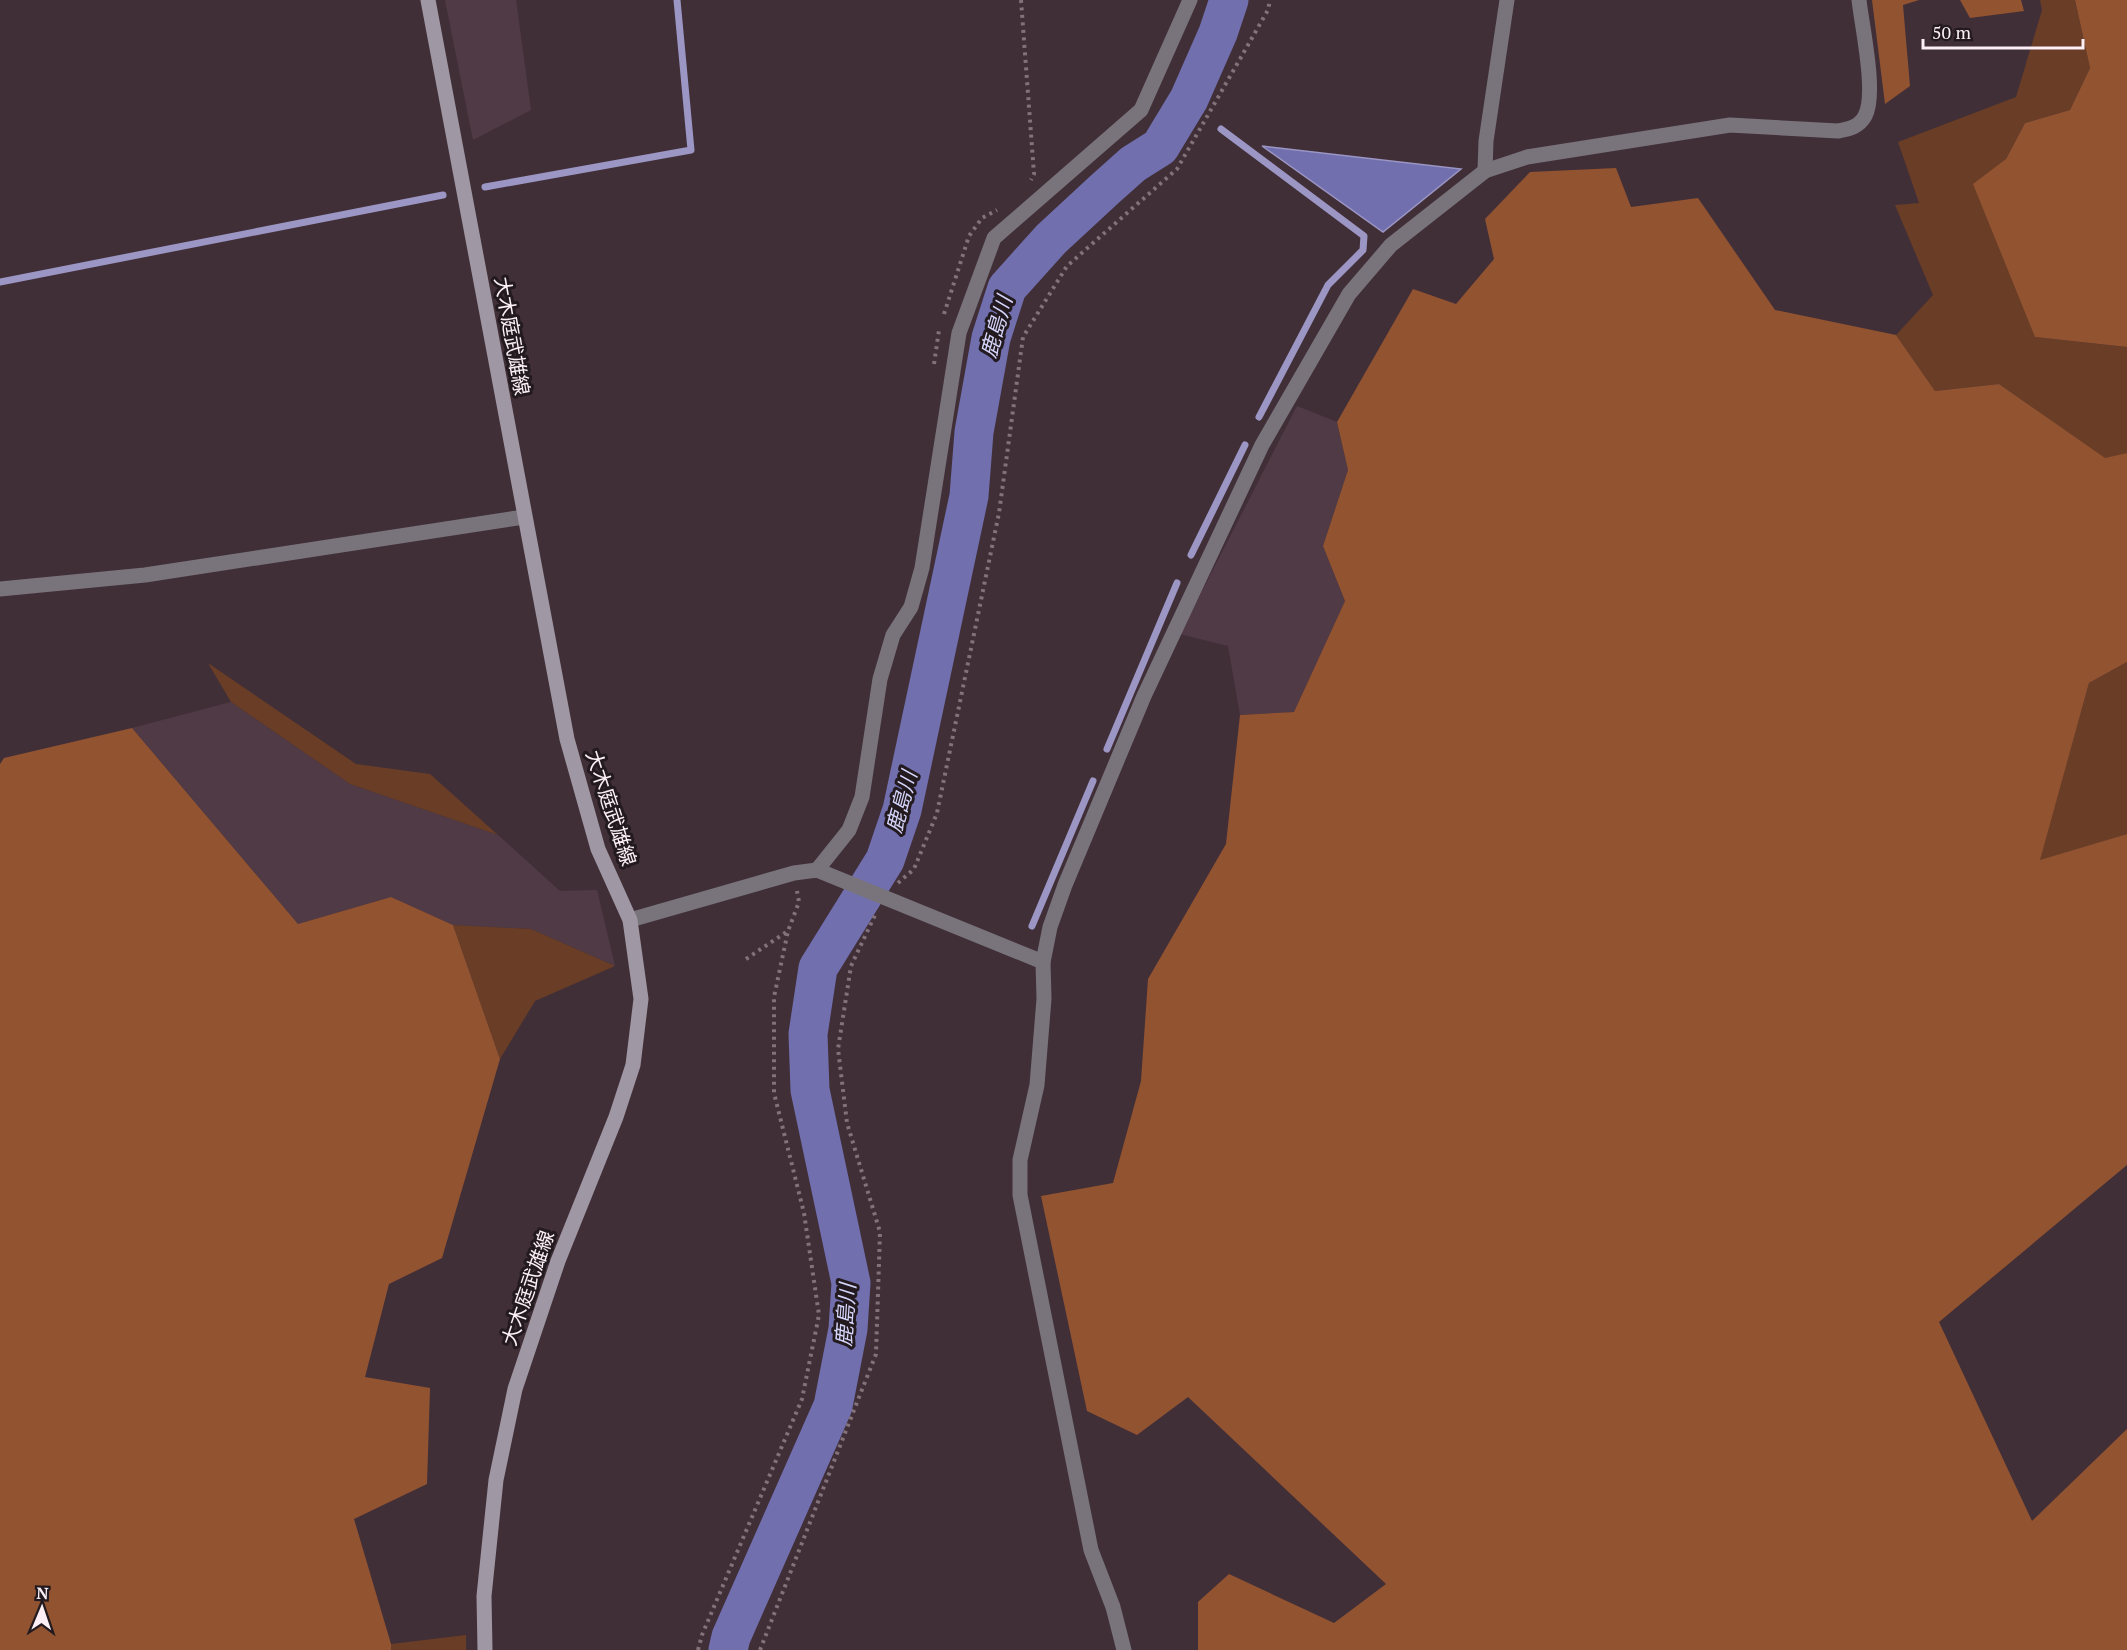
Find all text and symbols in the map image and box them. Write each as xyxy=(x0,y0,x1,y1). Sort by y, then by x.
scale bar xyxy=(1923,12,2084,50)
text: 50 m xyxy=(1932,20,1972,44)
street label: 大木庭武雄線 xyxy=(489,274,536,397)
water label: 鹿島川 xyxy=(974,291,1019,361)
street label: 大木庭武雄線 xyxy=(580,747,643,869)
water label: 鹿島川 xyxy=(879,766,923,836)
street label: 大木庭武雄線 xyxy=(495,1227,560,1349)
water label: 鹿島川 xyxy=(829,1281,861,1347)
north arrow xyxy=(12,1578,72,1638)
text: N xyxy=(36,1582,49,1604)

